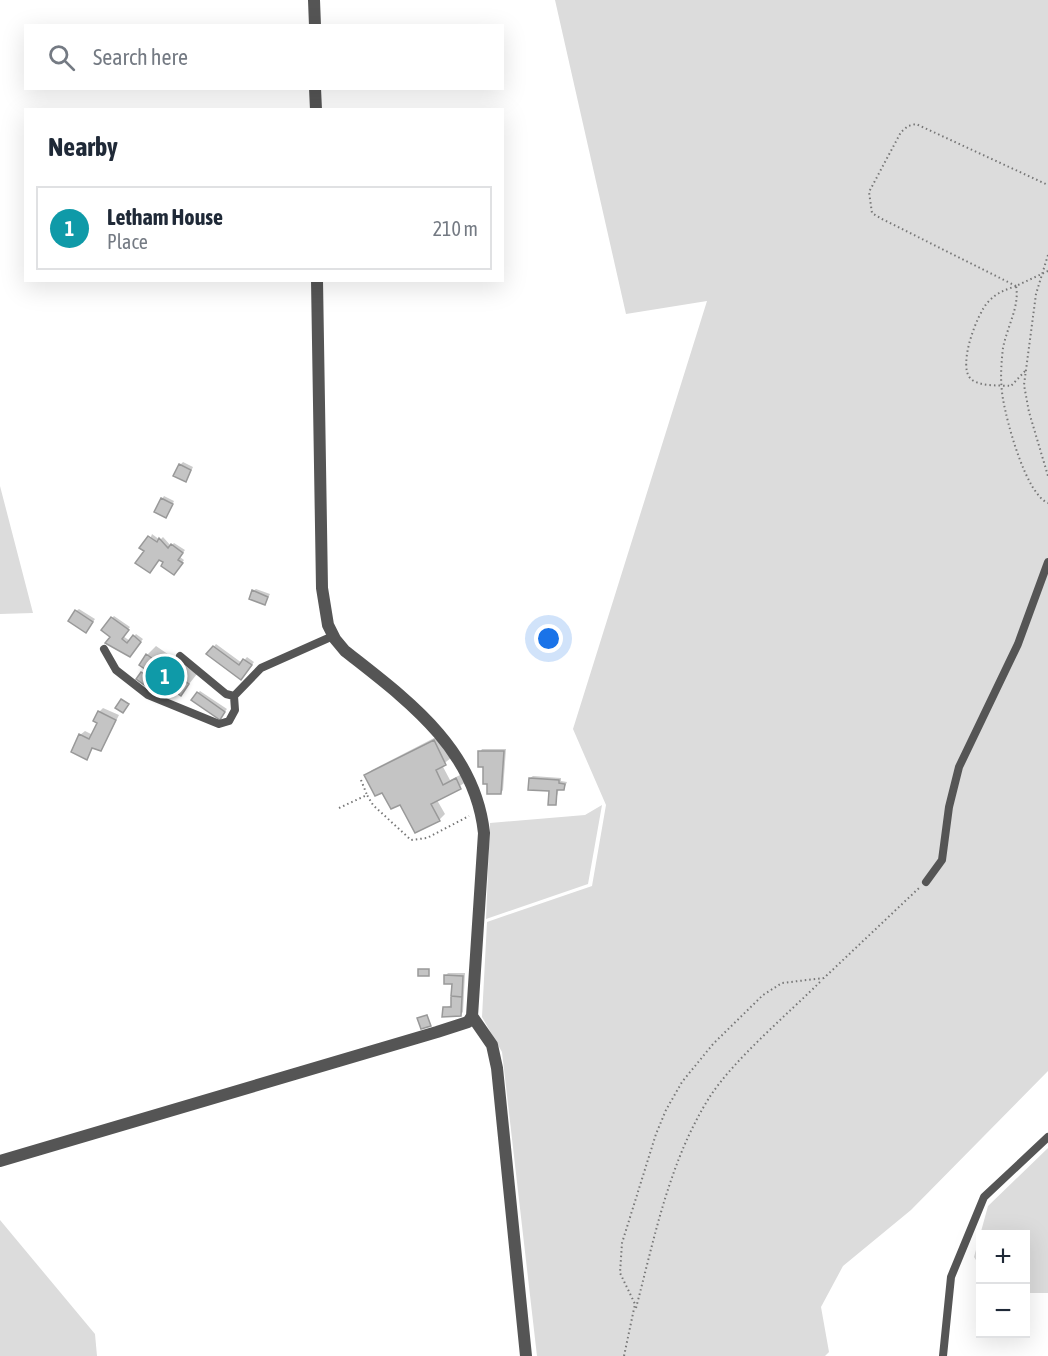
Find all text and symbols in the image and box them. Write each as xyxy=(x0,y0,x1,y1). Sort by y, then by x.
search box xyxy=(24,24,504,90)
icon: search xyxy=(45,41,78,74)
text: Search here xyxy=(93,44,188,70)
text: Nearby xyxy=(48,132,118,162)
text: Letham House xyxy=(107,204,223,230)
text: 1 xyxy=(65,217,74,240)
text: 210 m xyxy=(433,217,478,240)
text: Place xyxy=(107,230,148,253)
your location xyxy=(534,624,563,653)
pin: 1 xyxy=(146,654,184,698)
map controls xyxy=(976,1230,1030,1338)
button: + xyxy=(976,1230,1030,1284)
button: − xyxy=(976,1284,1030,1338)

